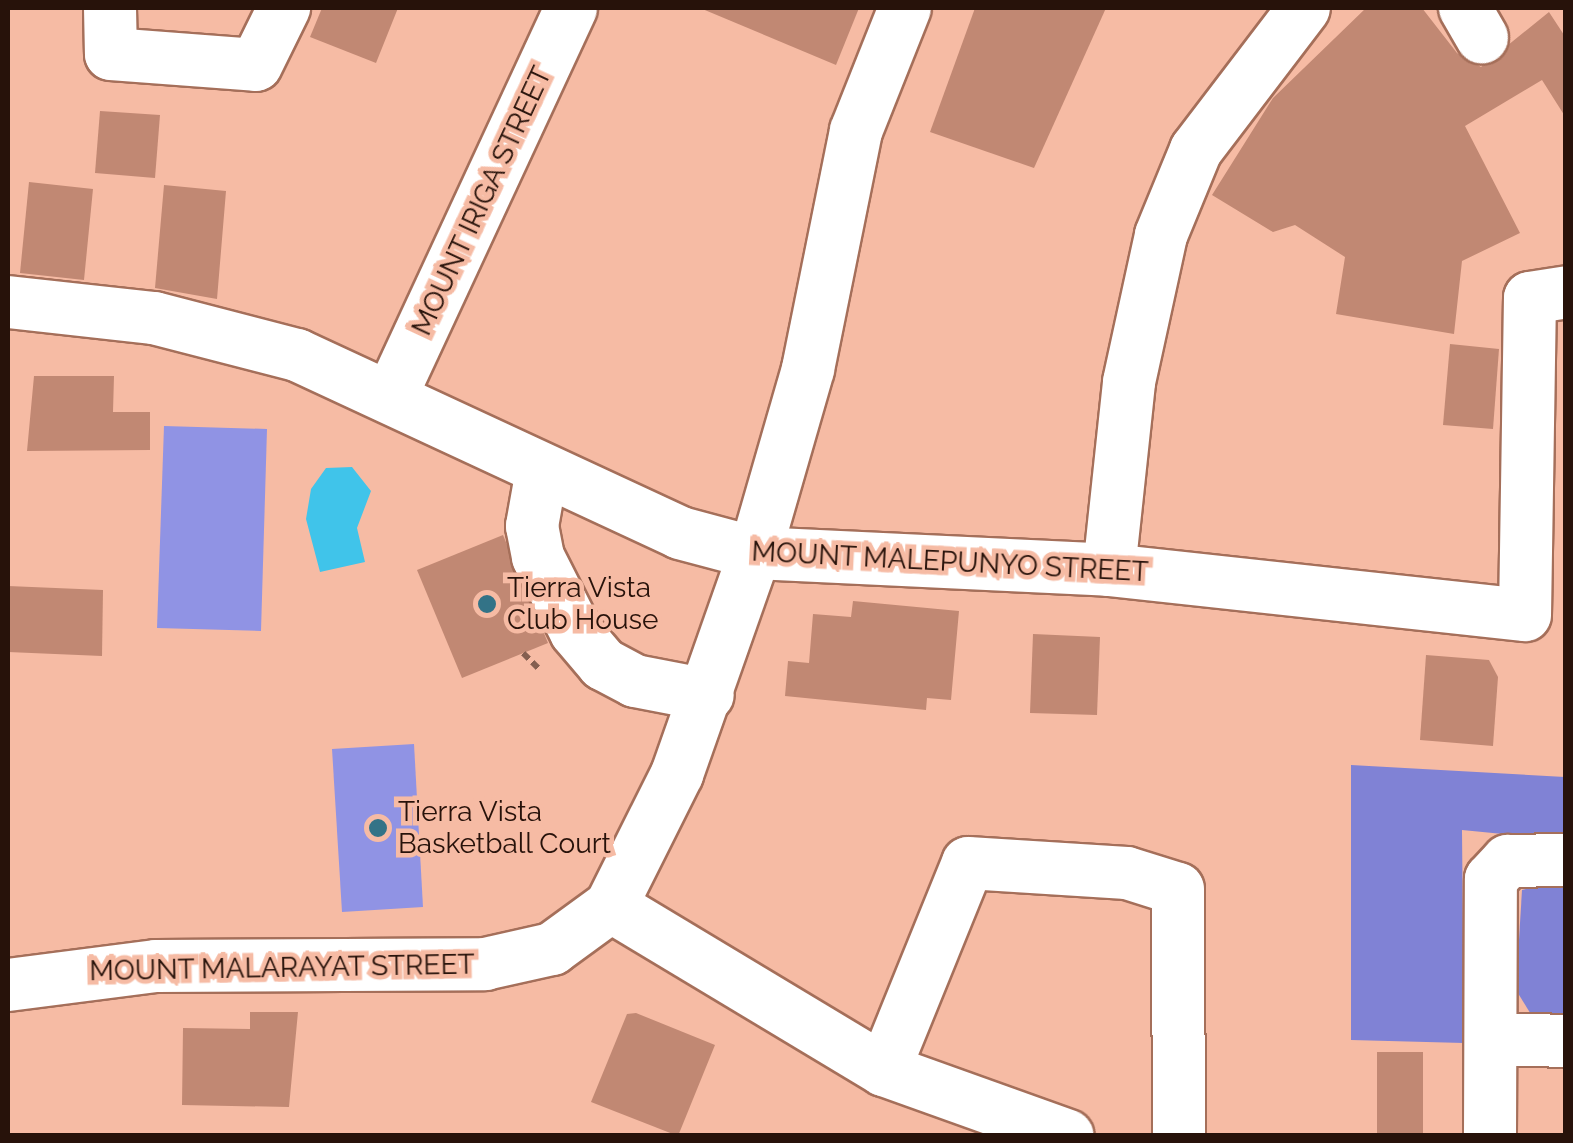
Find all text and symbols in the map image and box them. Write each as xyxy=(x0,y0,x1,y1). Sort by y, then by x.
street label: MOUNT IRIGA STREET xyxy=(405,61,559,341)
street label: MOUNT MALEPUNYO STREET xyxy=(750,535,1150,589)
place label: Tierra Vista Club House xyxy=(507,571,659,637)
marker: Tierra Vista Club House xyxy=(476,593,498,615)
place label: Tierra Vista Basketball Court xyxy=(398,795,612,861)
marker: Tierra Vista Basketball Court xyxy=(367,817,389,839)
street label: MOUNT MALARAYAT STREET xyxy=(88,948,476,988)

